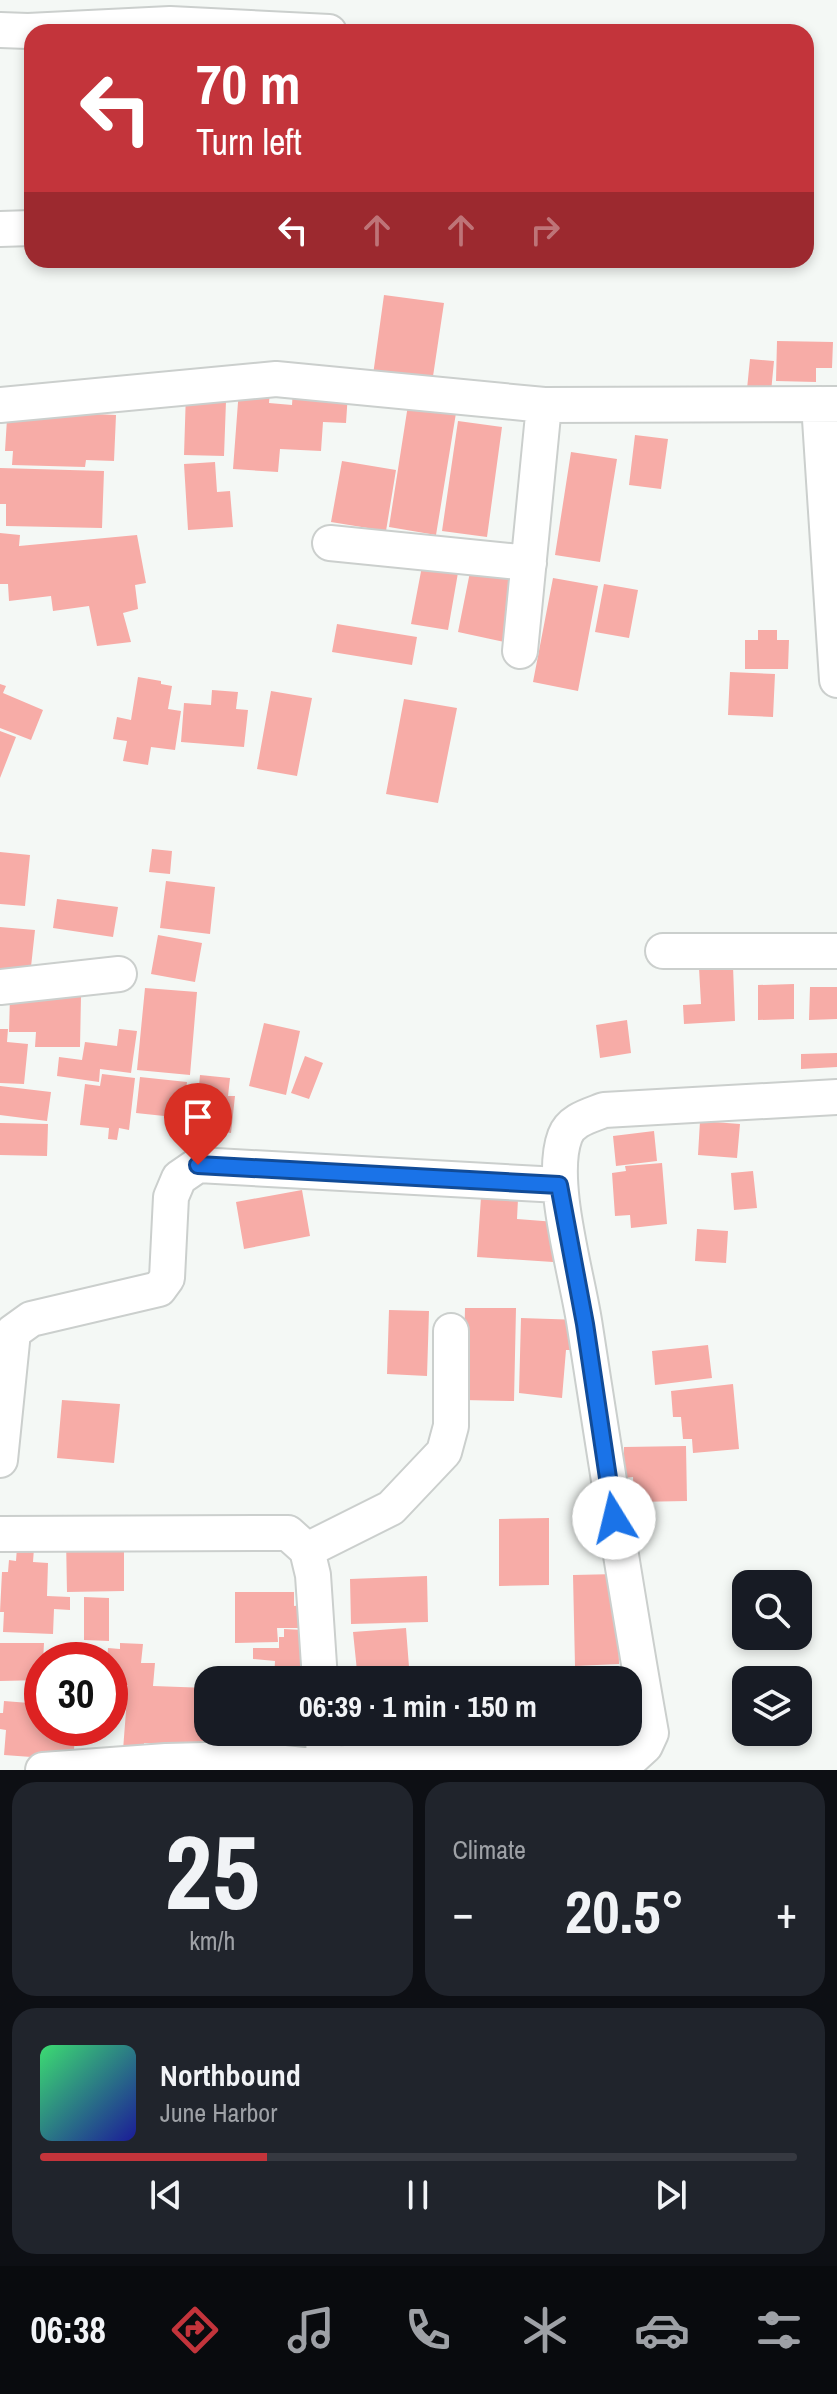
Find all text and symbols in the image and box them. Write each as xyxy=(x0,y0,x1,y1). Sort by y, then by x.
text: 70 m xyxy=(196,46,301,121)
icon: left xyxy=(64,56,168,160)
text: Turn left xyxy=(196,118,302,166)
icon: left xyxy=(271,208,315,252)
icon: ahead xyxy=(355,208,399,252)
icon: ahead xyxy=(439,208,483,252)
icon: right xyxy=(523,208,567,252)
pin xyxy=(164,1083,232,1165)
icon: arrive xyxy=(176,1095,220,1139)
position arrow xyxy=(572,1476,656,1560)
map controls xyxy=(732,1570,812,1746)
button: search xyxy=(732,1570,812,1650)
speed limit sign: 30 xyxy=(24,1642,128,1746)
button: layers xyxy=(732,1666,812,1746)
text: 06:39 · 1 min · 150 m xyxy=(299,1686,537,1726)
text: 25 xyxy=(165,1801,260,1941)
text: Climate xyxy=(453,1832,526,1867)
text: 20.5° xyxy=(565,1871,685,1952)
text: − xyxy=(453,1882,474,1942)
text: + xyxy=(776,1882,797,1942)
text: km/h xyxy=(189,1923,235,1958)
text: Northbound xyxy=(160,2055,301,2095)
text: June Harbor xyxy=(160,2095,277,2130)
icon: previous xyxy=(144,2173,188,2217)
icon: pause xyxy=(396,2173,440,2217)
icon: next xyxy=(649,2173,693,2217)
icon: directions xyxy=(167,2302,223,2358)
icon: music xyxy=(283,2302,339,2358)
icon: phone xyxy=(400,2302,456,2358)
icon: climate xyxy=(517,2302,573,2358)
icon: car xyxy=(634,2302,690,2358)
icon: filters xyxy=(751,2302,807,2358)
text: 06:38 xyxy=(30,2306,106,2354)

